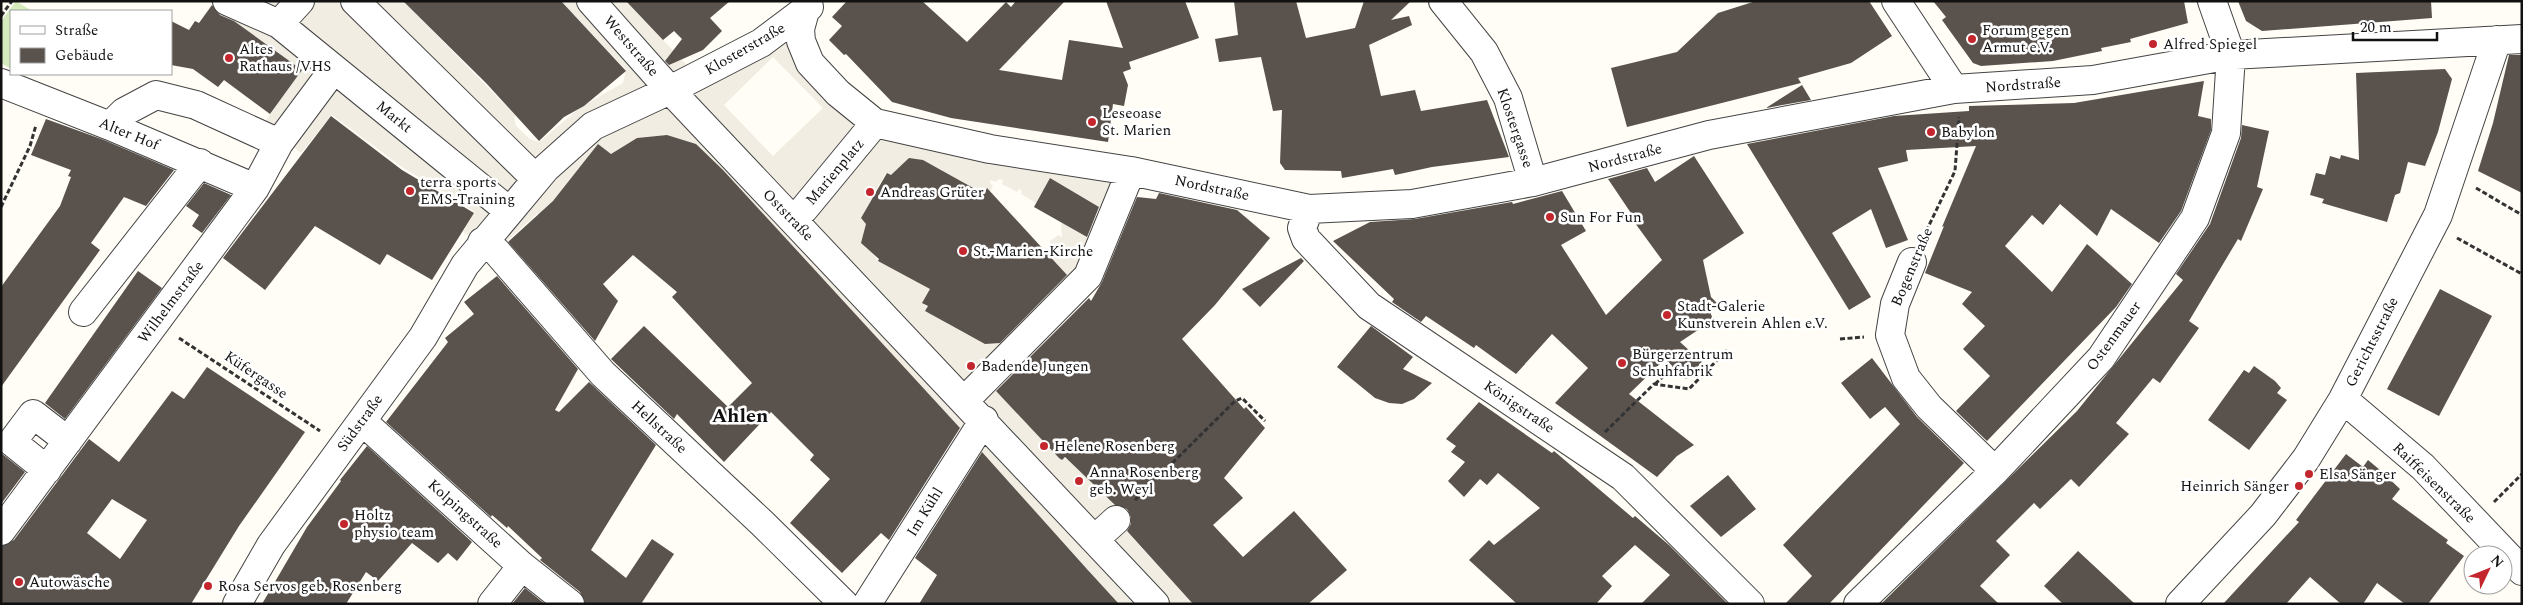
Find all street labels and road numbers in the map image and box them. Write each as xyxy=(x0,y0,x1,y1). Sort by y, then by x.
street label: Weststraße xyxy=(598,10,664,82)
street label: Klosterstraße xyxy=(701,17,789,81)
street label: Nordstraße xyxy=(1984,71,2062,99)
street label: Klostergasse xyxy=(1491,85,1539,171)
street label: Markt xyxy=(371,95,417,139)
street label: Alter Hof xyxy=(95,112,164,157)
street label: Marienplatz xyxy=(800,134,870,210)
street label: Nordstraße xyxy=(1585,137,1665,179)
street label: Nordstraße xyxy=(1172,169,1252,207)
street label: Oststraße xyxy=(757,184,819,246)
street label: Bogenstraße xyxy=(1885,224,1939,310)
street label: Wilhelmstraße xyxy=(132,256,210,348)
street label: Gerichtsstraße xyxy=(2339,293,2405,391)
street label: Ostenmauer xyxy=(2081,296,2147,376)
street label: Küfergasse xyxy=(219,345,293,405)
street label: Königstraße xyxy=(1479,375,1559,439)
street label: Südstraße xyxy=(331,389,389,457)
street label: Hellstraße xyxy=(626,395,692,459)
street label: Raiffeisenstraße xyxy=(2387,437,2481,529)
street label: Kolpingstraße xyxy=(422,474,508,554)
street label: Im Kühl xyxy=(901,483,949,541)

